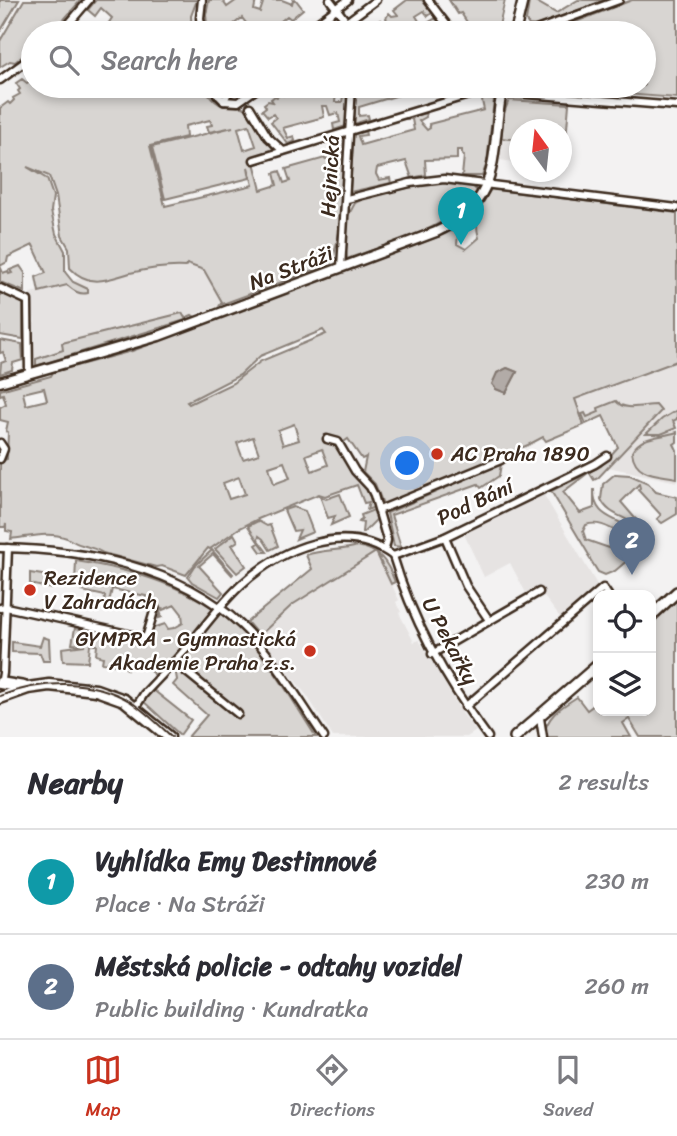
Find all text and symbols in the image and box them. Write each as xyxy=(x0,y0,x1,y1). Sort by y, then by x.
search box xyxy=(21,21,656,98)
text: Search here xyxy=(101,37,238,83)
icon: search xyxy=(45,41,83,79)
north arrow xyxy=(509,119,572,182)
street label: Hejnická xyxy=(309,134,351,218)
pin: 1 xyxy=(438,187,484,245)
street label: Na Stráži xyxy=(243,234,340,301)
place label: AC Praha 1890 xyxy=(450,435,590,473)
your location xyxy=(390,446,424,480)
marker: AC Praha 1890 xyxy=(429,446,445,462)
street label: Pod Bání xyxy=(430,467,522,536)
pin: 2 xyxy=(609,517,655,575)
place label: Rezidence V Zahradách xyxy=(44,559,157,621)
marker: Rezidence V Zahradách xyxy=(22,582,38,598)
street label: U Pekařky xyxy=(411,590,489,692)
map controls xyxy=(593,590,656,716)
button: locate xyxy=(593,590,656,653)
place label: GYMPRA - Gymnastická Akademie Praha z.s. xyxy=(76,620,296,682)
marker: GYMPRA - Gymnastická Akademie Praha z.s. xyxy=(302,643,318,659)
button: layers xyxy=(593,653,656,716)
text: Nearby xyxy=(28,756,123,810)
text: 2 results xyxy=(558,762,649,803)
text: Vyhlídka Emy Destinnové xyxy=(95,838,377,884)
text: 1 xyxy=(46,861,56,902)
text: 230 m xyxy=(585,861,649,902)
text: Place · Na Stráži xyxy=(95,884,265,925)
text: Městská policie - odtahy vozidel xyxy=(95,943,461,989)
text: 2 xyxy=(44,966,58,1007)
text: 260 m xyxy=(584,966,649,1007)
text: Public building · Kundratka xyxy=(95,989,368,1030)
tab: Map xyxy=(84,1051,122,1126)
tab: Directions xyxy=(290,1051,375,1126)
tab: Saved xyxy=(543,1051,593,1126)

